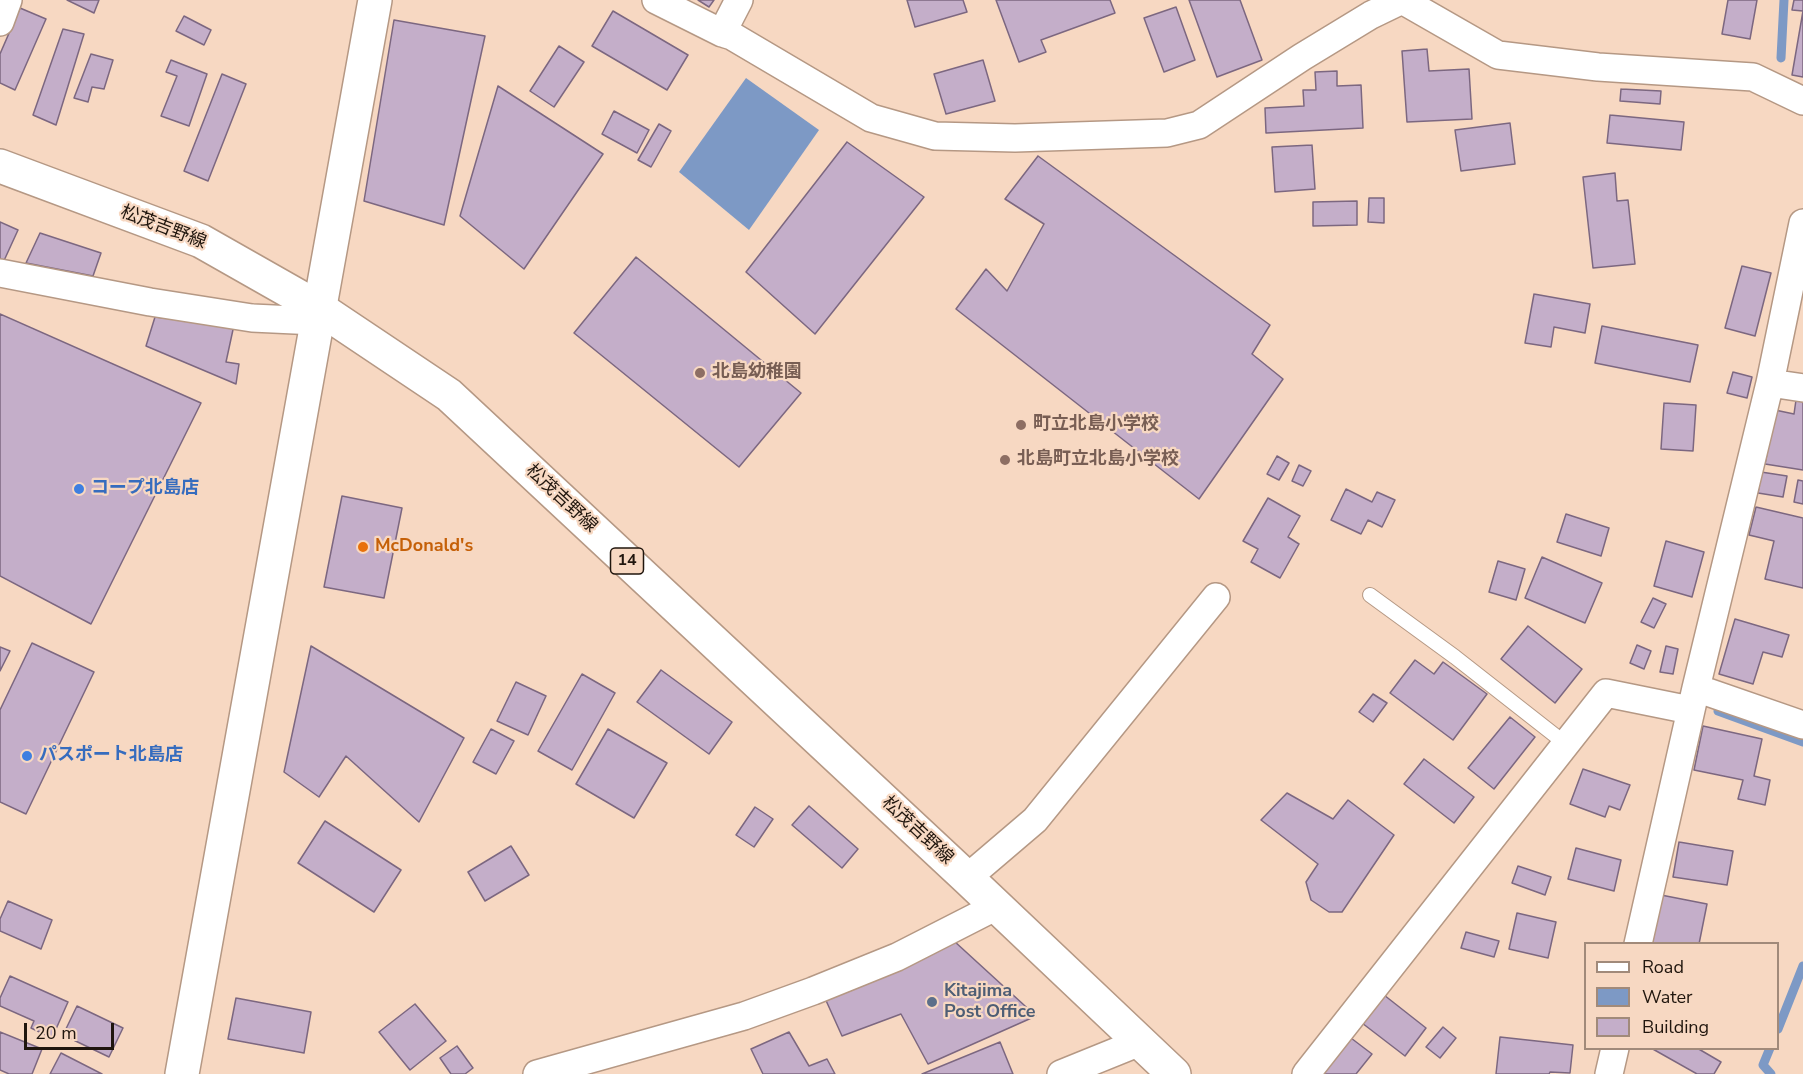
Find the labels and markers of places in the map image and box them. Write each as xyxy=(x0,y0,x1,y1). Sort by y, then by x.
place label: 北島幼稚園 xyxy=(712,362,802,384)
marker: 北島幼稚園 xyxy=(693,366,707,380)
place label: 町立北島小学校 xyxy=(1033,414,1159,436)
marker: 町立北島小学校 xyxy=(1014,418,1028,432)
place label: 北島町立北島小学校 xyxy=(1017,449,1179,471)
marker: 北島町立北島小学校 xyxy=(998,453,1012,467)
place label: コープ北島店 xyxy=(91,478,199,500)
marker: コープ北島店 xyxy=(72,482,86,496)
place label: McDonald's xyxy=(375,536,473,558)
marker: McDonald's xyxy=(356,540,370,554)
place label: パスポート北島店 xyxy=(39,745,183,767)
marker: パスポート北島店 xyxy=(20,749,34,763)
place label: Kitajima Post Office xyxy=(944,981,1035,1024)
marker: Kitajima Post Office xyxy=(925,995,939,1009)

